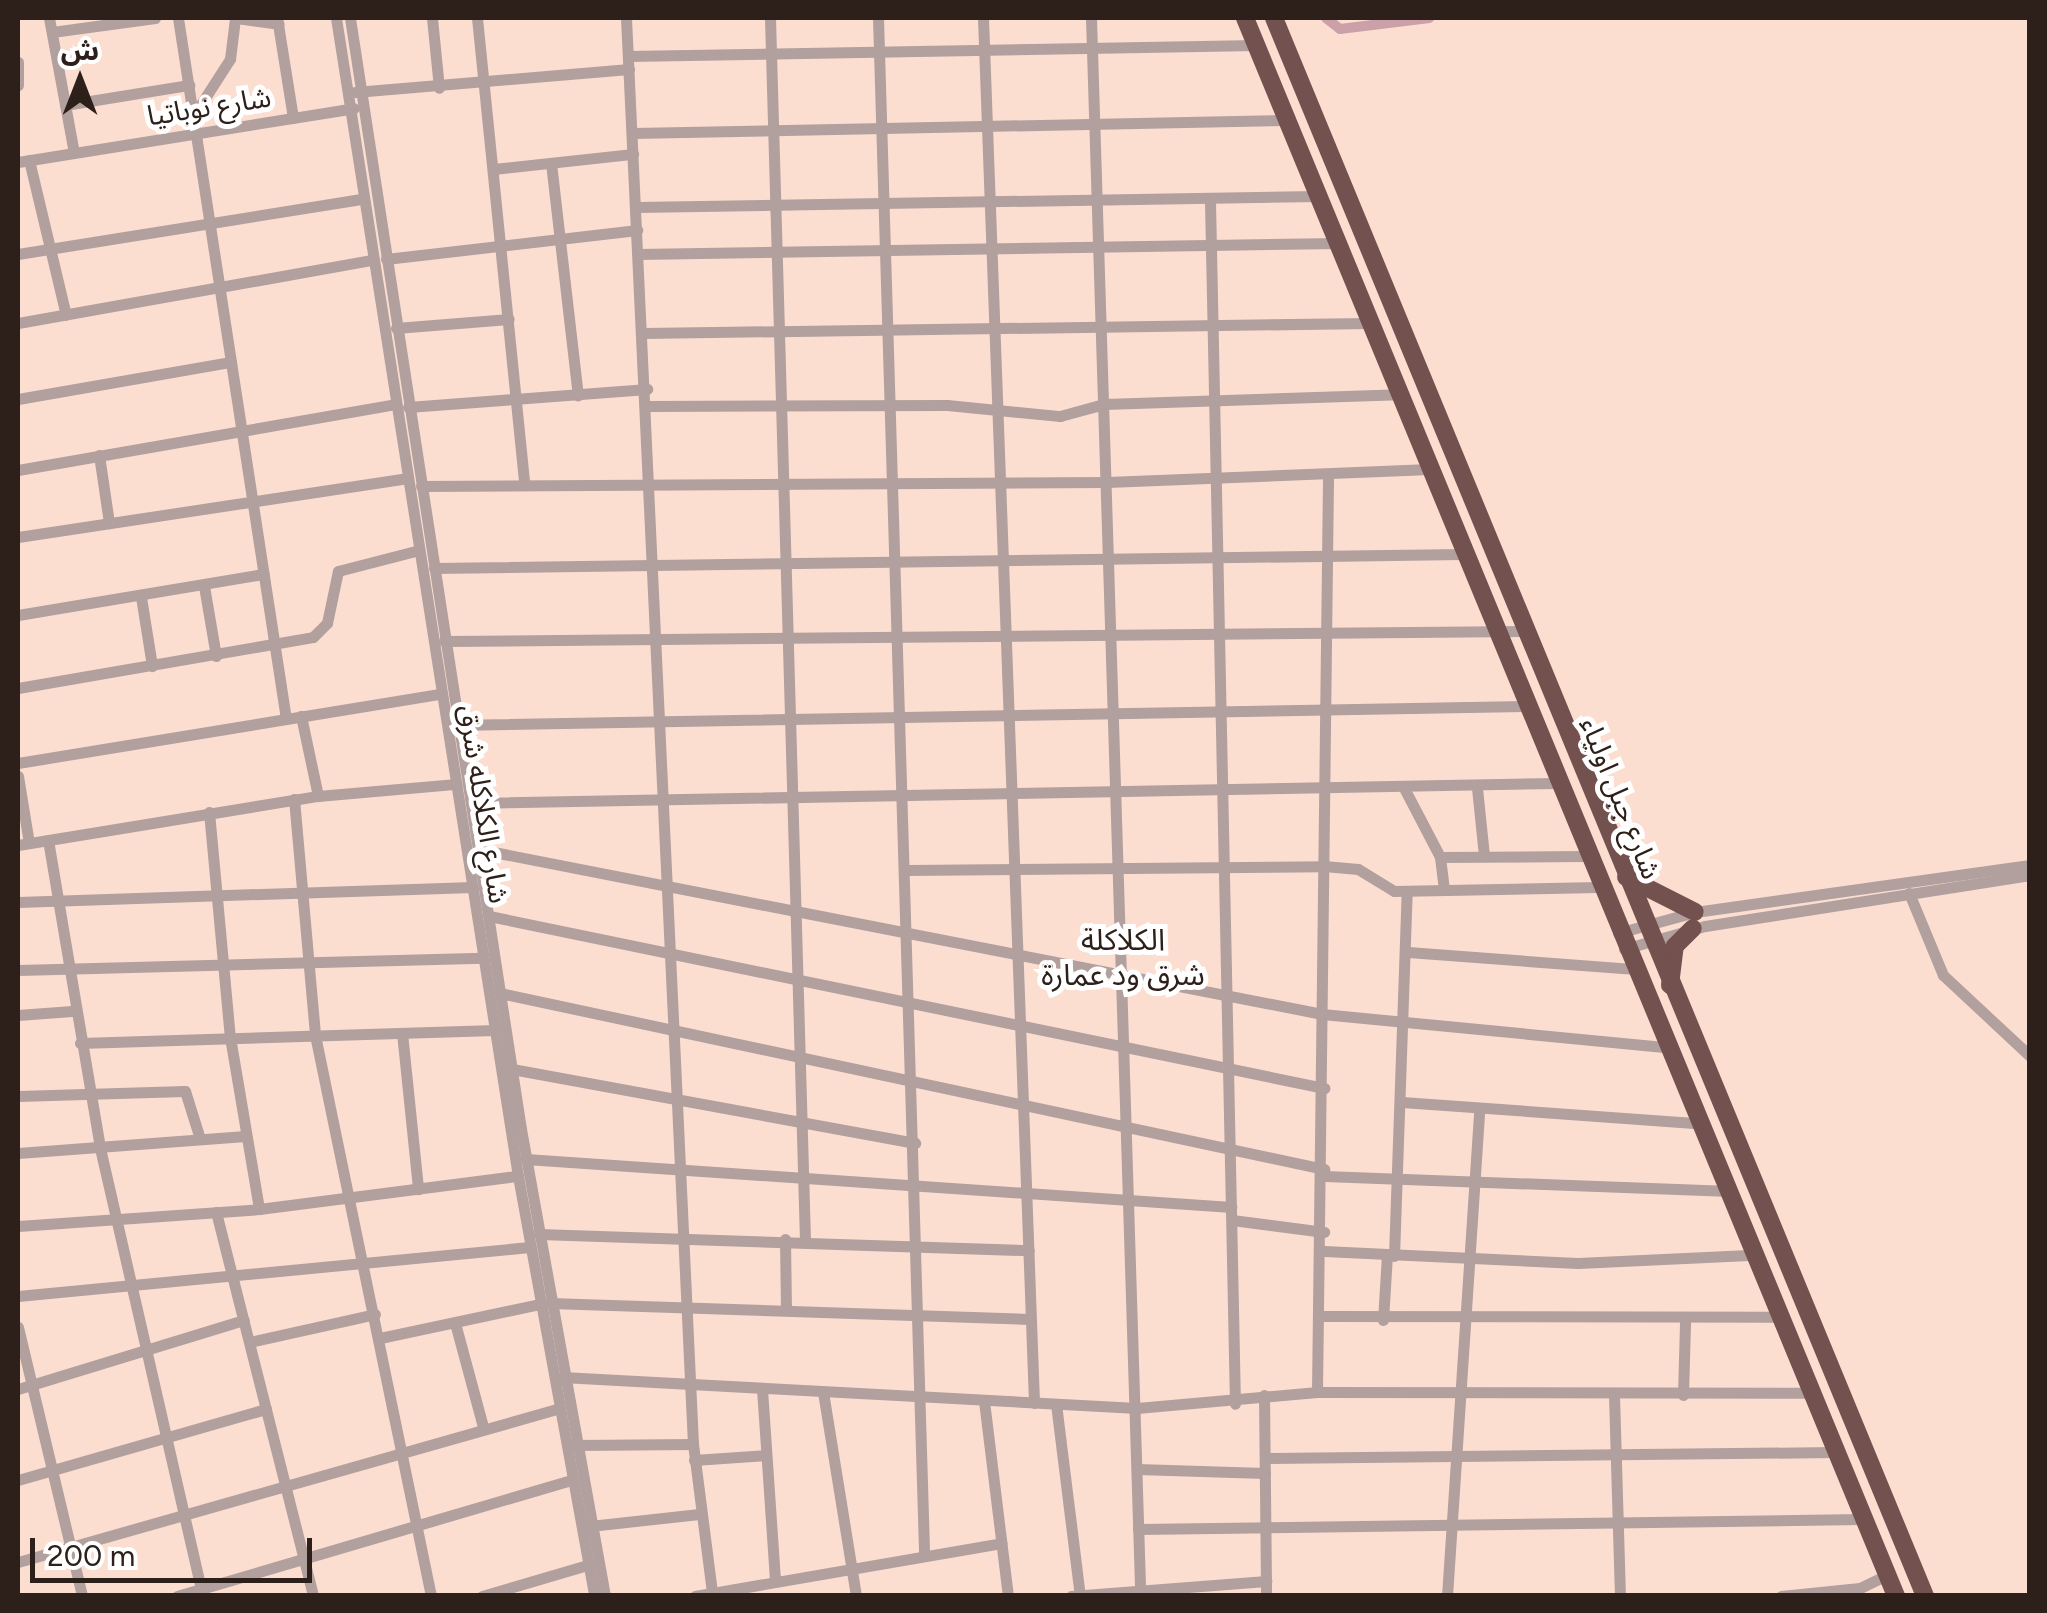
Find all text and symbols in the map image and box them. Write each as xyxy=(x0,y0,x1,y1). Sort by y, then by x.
north arrow xyxy=(30,30,130,130)
text: ش xyxy=(61,33,99,67)
street label: شارع نوباتيا xyxy=(145,80,273,132)
street label: شارع الكلاكله شرق xyxy=(452,702,516,906)
street label: شارع جبل اولياء xyxy=(1573,712,1669,884)
district label: الكلاكلة شرق ود عمارة xyxy=(1041,922,1205,992)
scale bar xyxy=(35,1518,318,1580)
text: 200 m xyxy=(47,1537,135,1574)

